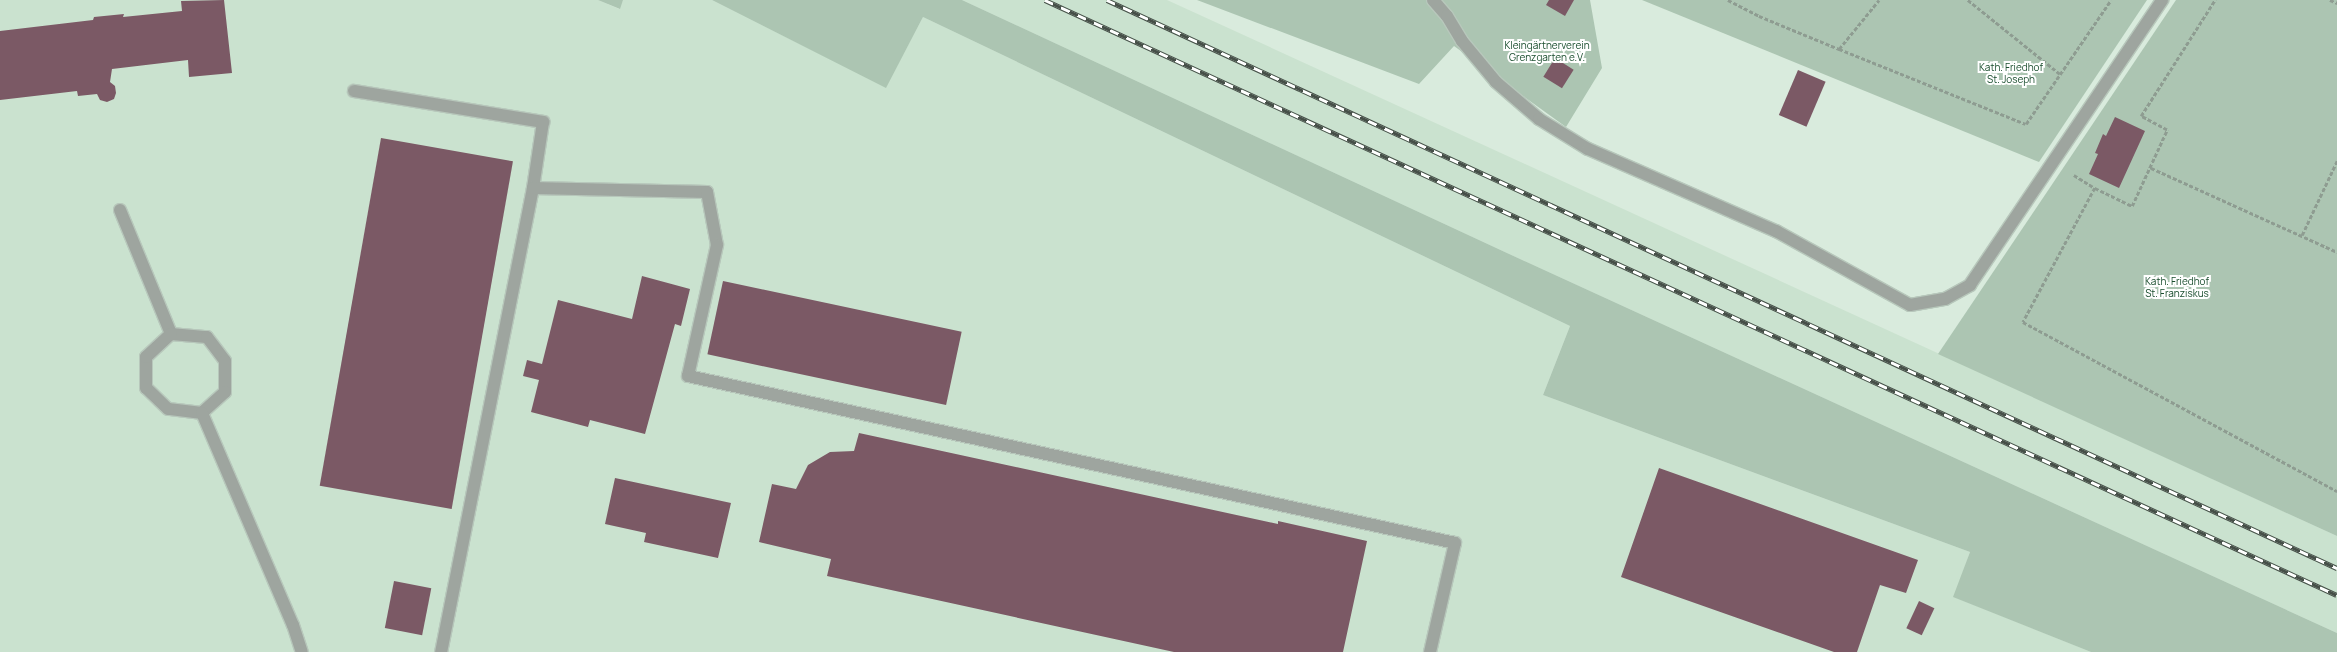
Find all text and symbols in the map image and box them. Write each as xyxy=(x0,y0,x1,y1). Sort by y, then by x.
park label: Kleingärtnerverein Grenzgarten e.V. xyxy=(1504,39,1590,62)
park label: Kath. Friedhof St. Joseph xyxy=(1979,61,2043,84)
park label: Kath. Friedhof St. Franziskus xyxy=(2145,275,2209,298)

